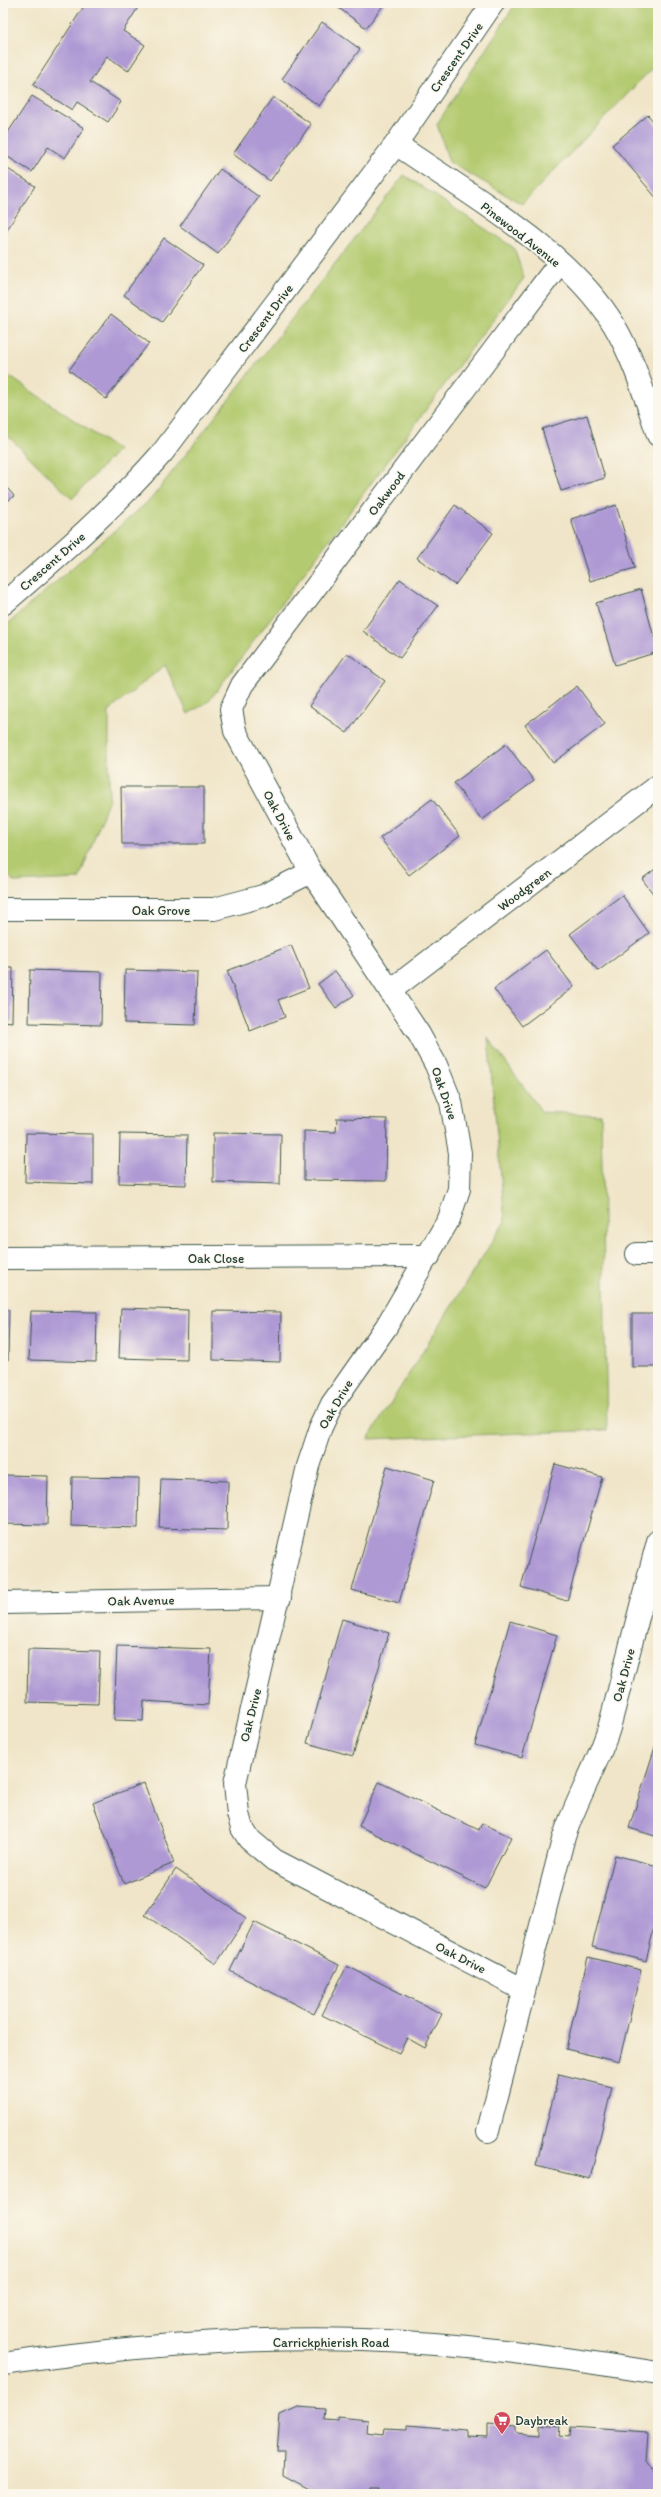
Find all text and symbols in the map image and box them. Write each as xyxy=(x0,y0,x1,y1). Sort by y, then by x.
street label: Crescent Drive xyxy=(427,19,486,95)
street label: Pinewood Avenue xyxy=(478,199,564,270)
street label: Crescent Drive xyxy=(235,281,296,356)
street label: Oakwood xyxy=(365,468,408,519)
street label: Crescent Drive xyxy=(16,529,88,594)
street label: Oak Drive xyxy=(260,787,299,843)
street label: Woodgreen xyxy=(495,864,554,914)
street label: Oak Grove xyxy=(132,903,190,918)
street label: Oak Drive xyxy=(429,1065,461,1122)
street label: Oak Close xyxy=(188,1251,244,1266)
street label: Oak Drive xyxy=(315,1377,356,1432)
street label: Oak Avenue xyxy=(107,1592,175,1609)
street label: Oak Drive xyxy=(609,1647,638,1704)
street label: Oak Drive xyxy=(237,1687,264,1744)
street label: Oak Drive xyxy=(433,1938,489,1977)
street label: Carrickphierish Road xyxy=(273,2335,389,2350)
supermarket icon: Daybreak xyxy=(492,2410,512,2435)
place label: Daybreak xyxy=(515,2413,568,2428)

